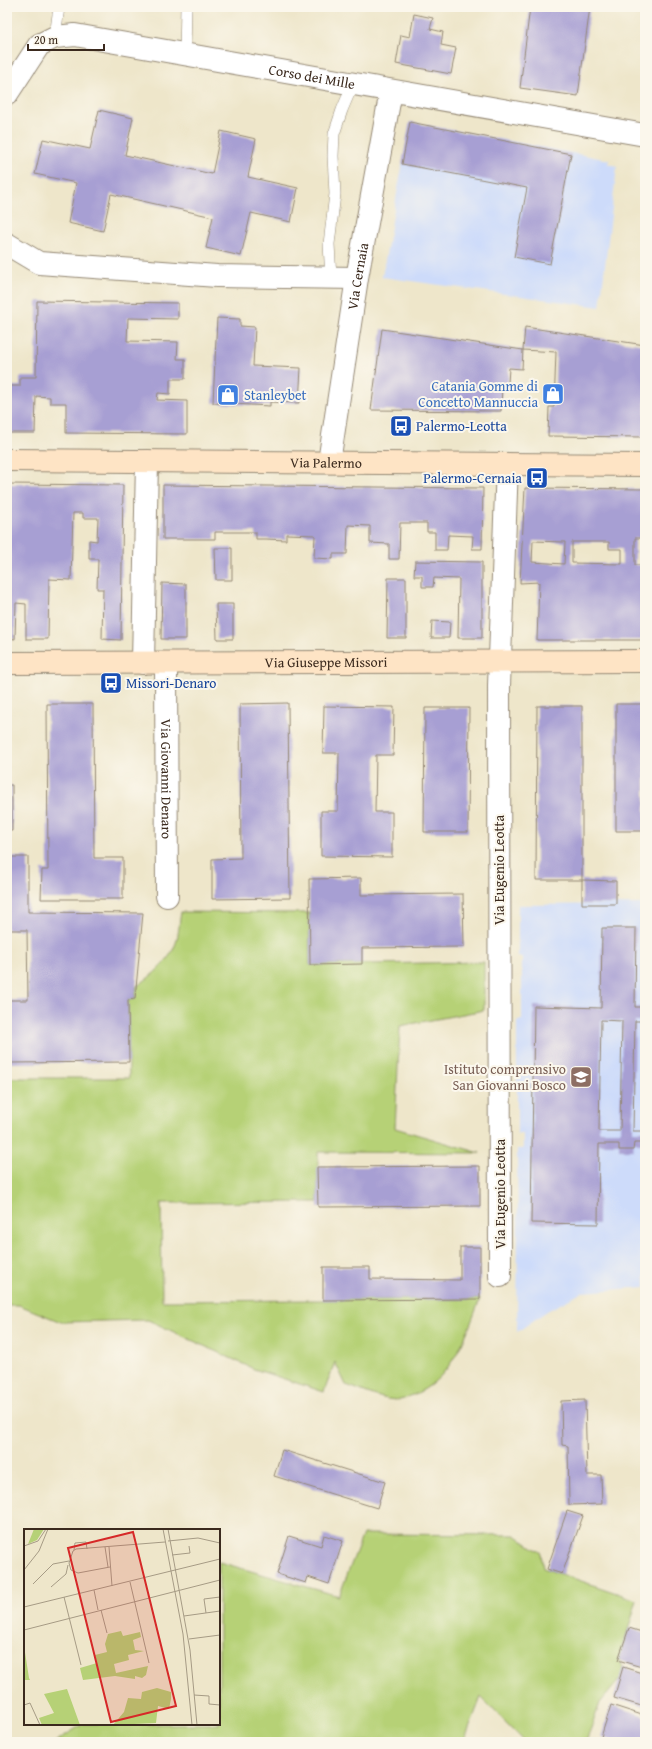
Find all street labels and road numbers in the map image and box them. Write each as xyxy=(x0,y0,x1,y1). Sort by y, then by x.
street label: Corso dei Mille xyxy=(267,59,357,94)
street label: Via Cernaia xyxy=(342,241,373,311)
street label: Via Palermo xyxy=(290,452,362,473)
street label: Via Giuseppe Missori xyxy=(264,652,388,672)
street label: Via Giovanni Denaro xyxy=(156,719,177,839)
street label: Via Eugenio Leotta xyxy=(489,815,509,925)
street label: Via Eugenio Leotta xyxy=(490,1139,510,1249)

